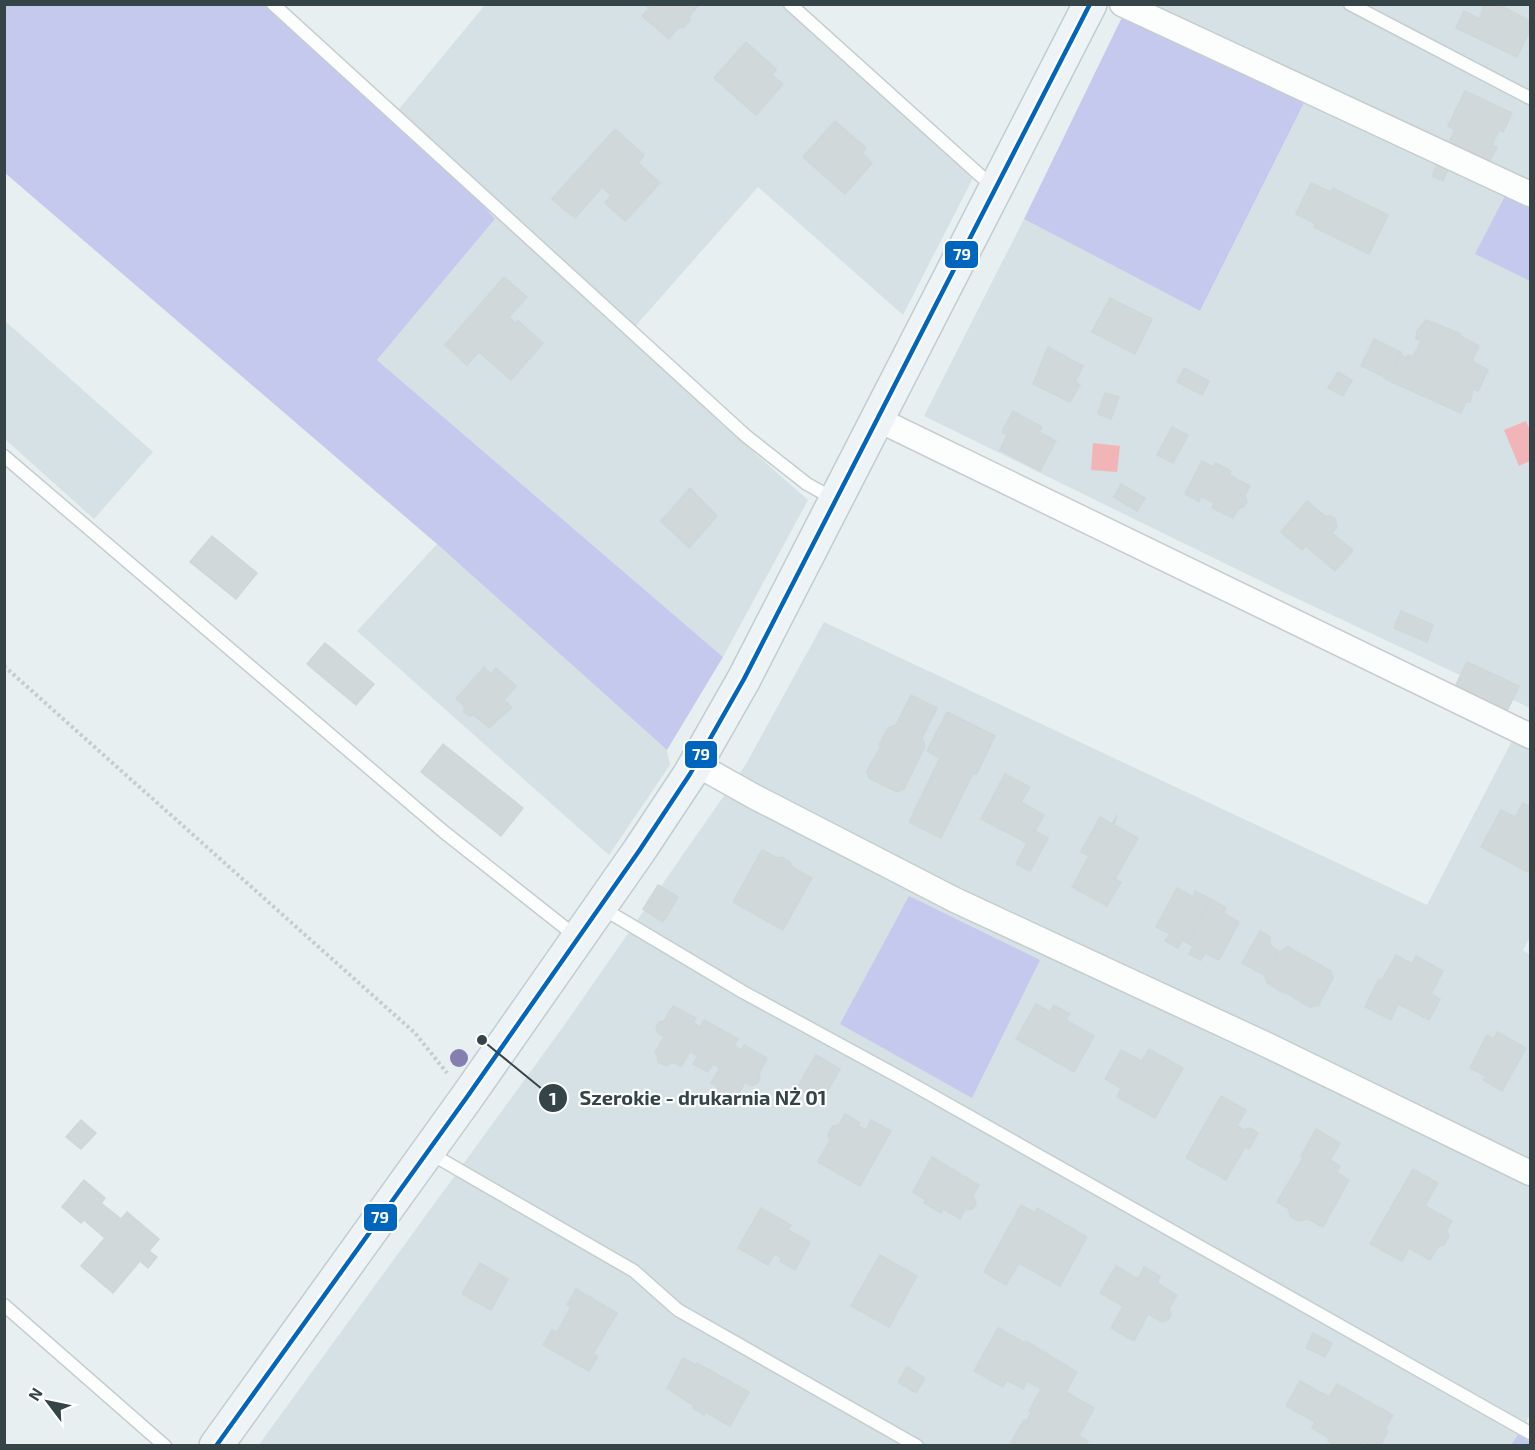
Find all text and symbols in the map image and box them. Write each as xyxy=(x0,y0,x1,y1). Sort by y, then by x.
line badge: 79 xyxy=(944,240,979,269)
text: 79 xyxy=(953,244,971,263)
line badge: 79 xyxy=(684,740,718,769)
text: 79 xyxy=(692,744,710,763)
callout: Szerokie - drukarnia NŻ 01 xyxy=(538,1079,839,1117)
text: Szerokie - drukarnia NŻ 01 xyxy=(580,1085,827,1109)
text: 1 xyxy=(549,1087,557,1109)
line badge: 79 xyxy=(363,1203,398,1232)
text: 79 xyxy=(371,1207,389,1226)
north arrow xyxy=(18,1372,78,1432)
text: N xyxy=(24,1384,46,1404)

